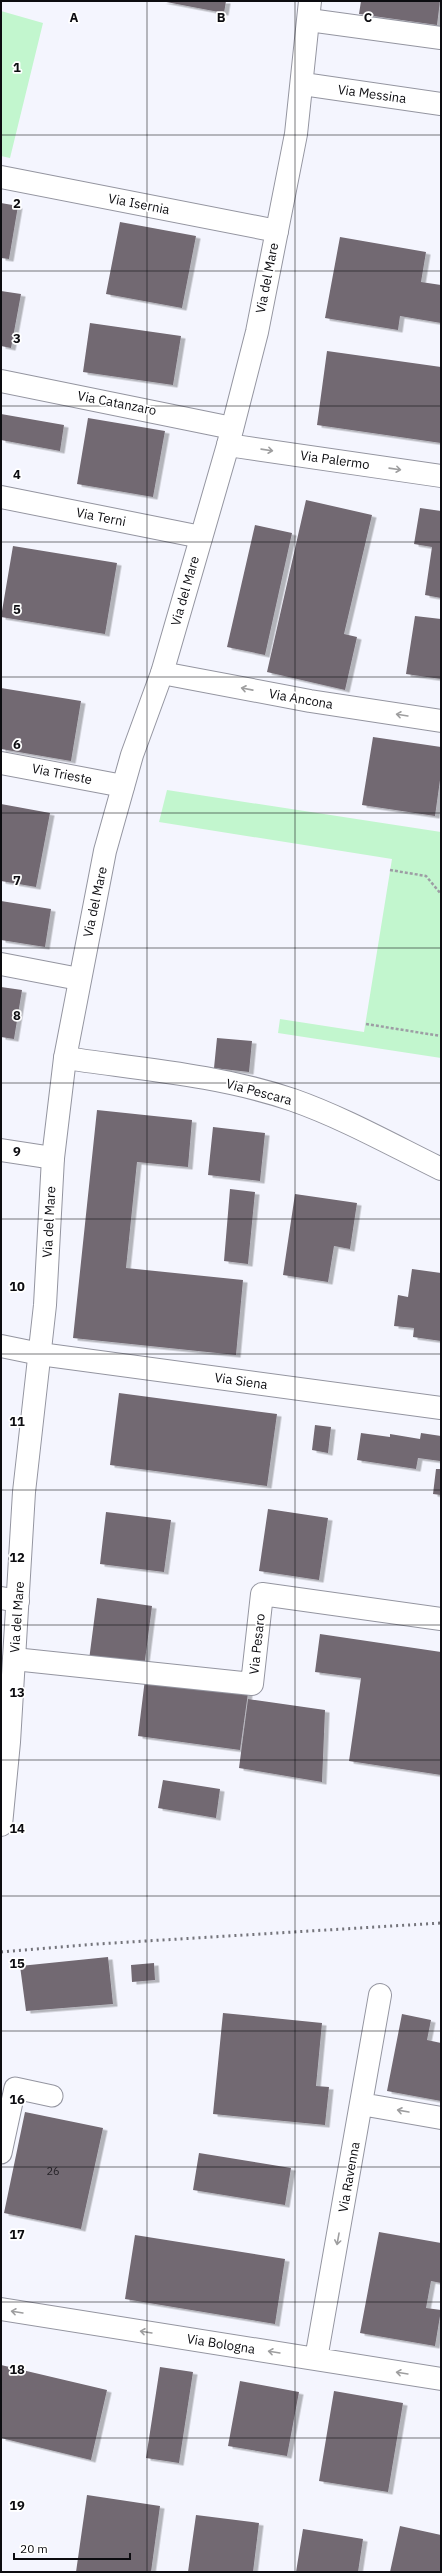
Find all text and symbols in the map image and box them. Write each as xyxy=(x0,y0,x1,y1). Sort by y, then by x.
text: A xyxy=(70,9,79,26)
text: B xyxy=(217,9,226,26)
text: C xyxy=(364,9,373,26)
text: 1 xyxy=(13,59,21,76)
street label: Via Messina xyxy=(337,81,407,107)
street label: Via Isernia xyxy=(107,190,171,218)
text: 2 xyxy=(13,195,21,212)
street label: Via del Mare xyxy=(252,241,282,315)
text: 3 xyxy=(13,330,21,347)
street label: Via Catanzaro xyxy=(76,387,158,419)
one-way arrow xyxy=(260,447,273,455)
street label: Via Palermo xyxy=(299,447,371,473)
one-way arrow xyxy=(388,465,401,473)
text: 4 xyxy=(13,466,21,483)
street label: Via Terni xyxy=(75,504,127,530)
street label: Via del Mare xyxy=(167,554,203,628)
text: 5 xyxy=(13,601,21,618)
one-way arrow xyxy=(240,685,253,693)
street label: Via Ancona xyxy=(268,685,335,713)
one-way arrow xyxy=(396,711,409,719)
text: 6 xyxy=(13,736,21,753)
street label: Via Trieste xyxy=(30,760,94,788)
street label: Via del Mare xyxy=(79,865,111,939)
text: 7 xyxy=(13,872,21,889)
text: 8 xyxy=(13,1007,21,1024)
street label: Via Pescara xyxy=(224,1075,294,1109)
text: 9 xyxy=(13,1143,21,1160)
street label: Via del Mare xyxy=(39,1186,59,1258)
text: 10 xyxy=(9,1278,25,1295)
street label: Via Siena xyxy=(213,1369,269,1393)
text: 11 xyxy=(9,1413,25,1430)
text: 12 xyxy=(9,1549,25,1566)
street label: Via del Mare xyxy=(6,1581,28,1653)
street label: Via Pesaro xyxy=(245,1613,269,1675)
text: 13 xyxy=(9,1684,25,1701)
text: 14 xyxy=(9,1820,25,1837)
text: 15 xyxy=(9,1955,25,1972)
text: 16 xyxy=(9,2091,25,2108)
one-way arrow xyxy=(396,2107,409,2115)
street label: Via Ravenna xyxy=(334,2140,364,2214)
house number: 26 xyxy=(46,2164,60,2178)
text: 17 xyxy=(9,2226,25,2243)
one-way arrow xyxy=(333,2232,341,2245)
one-way arrow xyxy=(11,2308,24,2316)
one-way arrow xyxy=(140,2328,153,2336)
street label: Via Bologna xyxy=(186,2330,256,2358)
one-way arrow xyxy=(268,2348,281,2356)
text: 18 xyxy=(9,2361,25,2378)
one-way arrow xyxy=(396,2369,409,2377)
text: 19 xyxy=(9,2497,25,2514)
scale bar xyxy=(14,2535,130,2561)
text: 20 m xyxy=(20,2541,48,2556)

